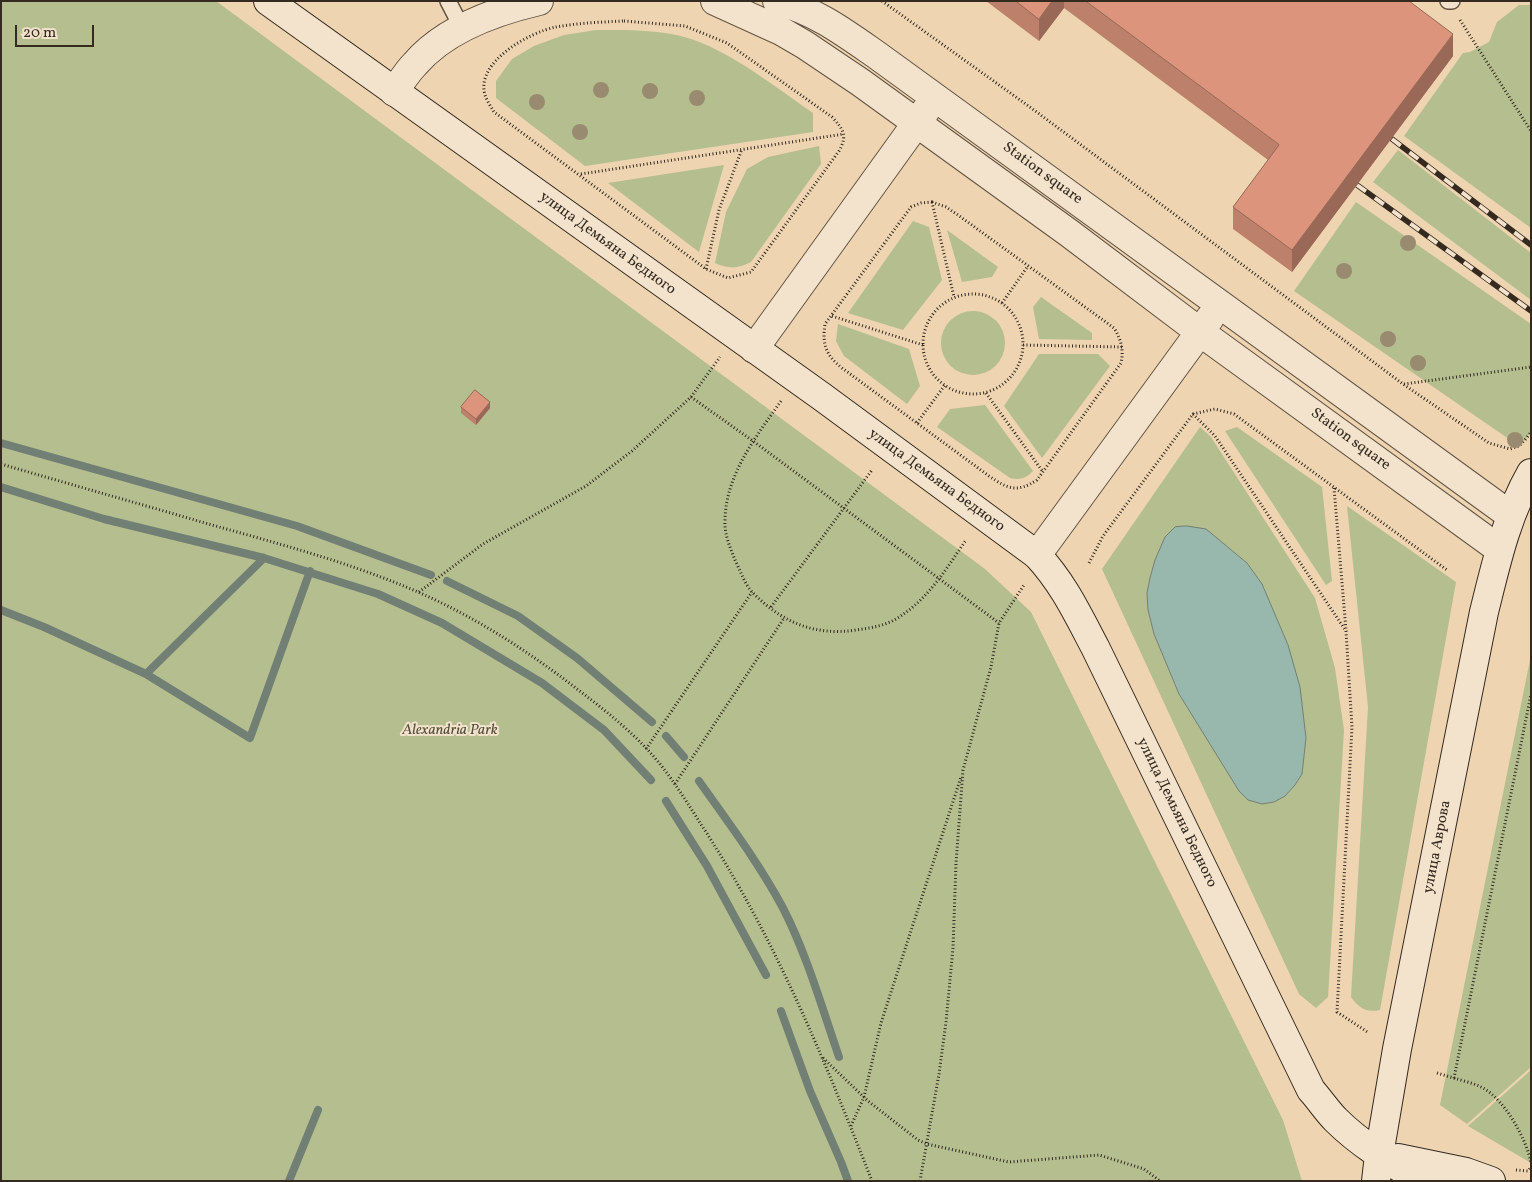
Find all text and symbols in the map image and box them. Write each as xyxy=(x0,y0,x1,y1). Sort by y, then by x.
scale bar xyxy=(18,15,96,47)
text: 20 m xyxy=(23,23,56,44)
street label: Station square xyxy=(999,139,1085,209)
street label: улица Демьяна Бедного xyxy=(535,188,679,300)
street label: Station square xyxy=(1307,405,1393,475)
street label: улица Демьяна Бедного xyxy=(864,425,1008,537)
park label: Alexandria Park xyxy=(402,722,498,740)
street label: улица Демьяна Бедного xyxy=(1132,735,1220,891)
street label: улица Аврова xyxy=(1420,799,1456,895)

